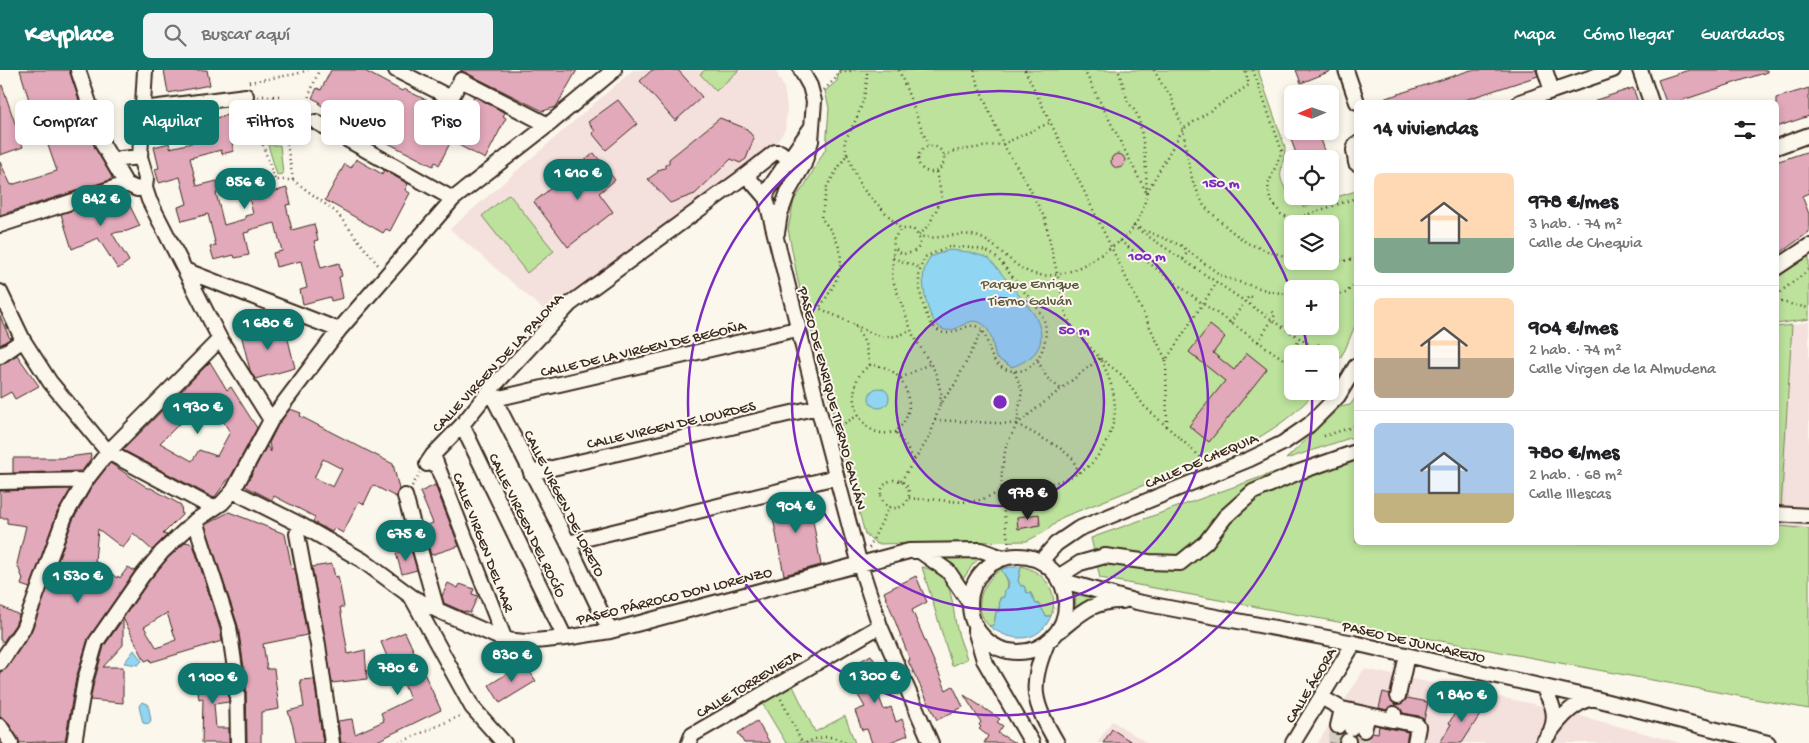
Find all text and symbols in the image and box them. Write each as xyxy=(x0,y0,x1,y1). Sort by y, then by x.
search box xyxy=(143,13,493,58)
text: Keyplace xyxy=(25,21,113,50)
icon: search xyxy=(161,21,189,49)
text: Buscar aquí xyxy=(201,24,290,47)
text: Mapa xyxy=(1514,25,1555,46)
text: Cómo llegar xyxy=(1583,25,1673,46)
text: Guardados xyxy=(1701,25,1784,46)
north arrow xyxy=(1284,85,1339,140)
map controls xyxy=(1284,85,1339,400)
chip: Comprar xyxy=(15,100,114,145)
chip: Alquilar xyxy=(124,100,219,145)
chip: Filtros xyxy=(229,100,311,145)
chip: Nuevo xyxy=(321,100,404,145)
chip: Piso xyxy=(414,100,480,145)
icon: filters xyxy=(1731,116,1759,144)
text: 14 viviendas xyxy=(1374,118,1478,143)
button: locate xyxy=(1284,150,1339,205)
pin: 1 610 € xyxy=(532,158,624,201)
text: 1 610 € xyxy=(554,165,602,184)
pin: 856 € xyxy=(210,168,280,210)
text: 856 € xyxy=(226,174,264,193)
text: 150 m xyxy=(1202,175,1240,193)
pin: 842 € xyxy=(66,184,136,227)
text: 842 € xyxy=(82,191,120,210)
text: 978 €/mes xyxy=(1529,191,1618,216)
icon: home xyxy=(1414,193,1474,253)
button: layers xyxy=(1284,215,1339,270)
text: 3 hab. · 74 m² xyxy=(1529,216,1622,235)
text: Calle de Chequia xyxy=(1529,235,1642,254)
text: 100 m xyxy=(1127,248,1166,266)
park label: Parque Enrique Tierno Galván xyxy=(980,276,1079,311)
button: + xyxy=(1284,280,1339,335)
street label: PASEO DE ENRIQUE TIERNO GALVÁN xyxy=(792,284,870,512)
street label: CALLE VIRGEN DE LA PALOMA xyxy=(429,289,569,437)
pin: 1 680 € xyxy=(222,308,314,351)
text: 1 680 € xyxy=(243,315,293,334)
street label: CALLE DE LA VIRGEN DE BEGOÑA xyxy=(539,317,749,382)
text: 904 €/mes xyxy=(1529,317,1617,342)
icon: home xyxy=(1414,318,1474,378)
text: 50 m xyxy=(1059,322,1090,340)
text: 2 hab. · 74 m² xyxy=(1529,342,1622,361)
button: − xyxy=(1284,345,1339,400)
text: Calle Virgen de la Almudena xyxy=(1529,361,1716,380)
pin: 1 930 € xyxy=(152,392,244,435)
centre of rings xyxy=(991,393,1009,411)
street label: CALLE VIRGEN DE LOURDES xyxy=(585,398,758,454)
text: 1 930 € xyxy=(174,399,222,418)
street label: CALLE VIRGEN DE LORETO xyxy=(518,428,608,580)
street label: CALLE DE CHEQUIA xyxy=(1143,430,1262,494)
text: 780 €/mes xyxy=(1529,442,1619,467)
icon: home xyxy=(1414,443,1474,503)
street label: CALLE VIRGEN DEL ROCÍO xyxy=(483,451,569,601)
text: 2 hab. · 68 m² xyxy=(1529,467,1623,486)
street label: CALLE VIRGEN DEL MAR xyxy=(447,470,517,616)
pin: 978 € xyxy=(993,478,1063,521)
text: 978 € xyxy=(1009,485,1047,504)
text: Calle Illescas xyxy=(1529,486,1611,505)
pin: 904 € xyxy=(761,492,831,534)
text: 904 € xyxy=(777,498,815,517)
pin: 675 € xyxy=(371,520,441,562)
text: 675 € xyxy=(387,526,425,545)
pin: 1 530 € xyxy=(32,562,124,604)
street label: PASEO PÁRROCO DON LORENZO xyxy=(574,564,774,630)
text: 1 530 € xyxy=(53,568,103,587)
street label: PASEO DE JUNCAREJO xyxy=(1339,618,1487,668)
pin: 830 € xyxy=(477,640,547,683)
street label: CALLE ÁGORA xyxy=(1282,644,1342,727)
street label: CALLE TORREVIEJA xyxy=(693,646,806,723)
text: 830 € xyxy=(492,647,532,666)
pin: 780 € xyxy=(363,654,433,696)
text: 780 € xyxy=(378,660,418,679)
pin: 1 100 € xyxy=(167,662,259,705)
pin: 1 300 € xyxy=(829,662,921,704)
text: 1 300 € xyxy=(850,668,900,687)
text: 1 100 € xyxy=(189,669,237,688)
pin: 1 840 € xyxy=(1416,680,1508,723)
text: 1 840 € xyxy=(1438,687,1486,706)

